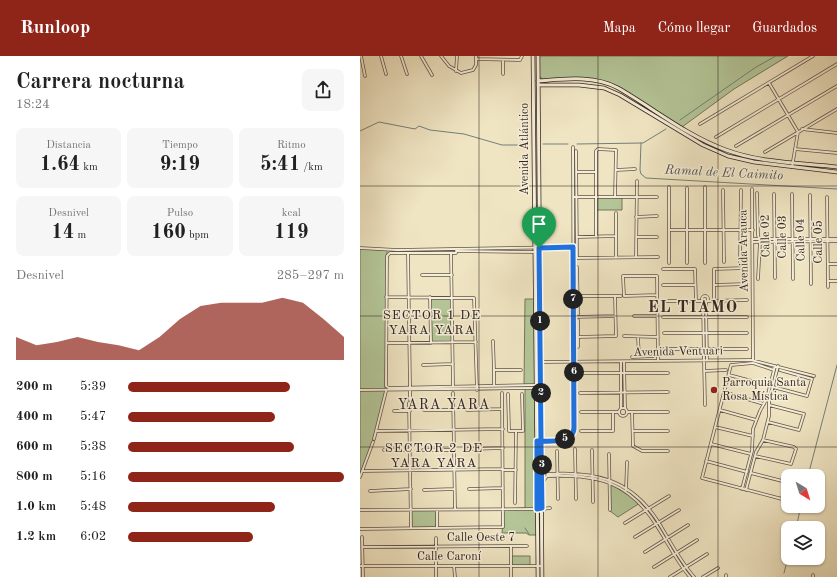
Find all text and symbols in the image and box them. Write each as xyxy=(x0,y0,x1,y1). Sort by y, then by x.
text: Runloop xyxy=(20,19,90,38)
text: Mapa xyxy=(603,21,636,35)
text: Cómo llegar xyxy=(658,21,730,35)
text: Guardados xyxy=(752,21,817,35)
button: share xyxy=(302,69,344,111)
text: Carrera nocturna xyxy=(16,71,185,93)
text: 18:24 xyxy=(16,98,50,111)
street label: Avenida Atlántico xyxy=(519,103,531,195)
text: Distancia xyxy=(46,140,91,151)
text: Tiempo xyxy=(162,140,198,151)
text: Ritmo xyxy=(277,140,306,151)
text: 1.64 xyxy=(40,155,80,175)
text: 9:19 xyxy=(160,155,200,175)
text: 5:41 xyxy=(260,155,300,175)
text: km xyxy=(80,162,98,173)
text: /km xyxy=(300,162,323,173)
water label: Ramal de El Caimito xyxy=(663,163,784,183)
pin xyxy=(522,207,556,248)
text: Desnivel xyxy=(48,208,89,219)
text: Pulso xyxy=(167,208,193,219)
text: kcal xyxy=(282,208,301,219)
street label: Avenida Arauca xyxy=(737,210,751,292)
icon: arrive xyxy=(528,213,550,235)
street label: Calle 02 xyxy=(760,214,772,258)
street label: Calle 03 xyxy=(777,215,789,259)
street label: Calle 04 xyxy=(795,218,807,262)
street label: Calle 05 xyxy=(812,220,825,264)
text: 14 xyxy=(51,223,74,243)
text: 160 xyxy=(151,223,186,243)
text: 119 xyxy=(274,223,309,243)
text: m xyxy=(74,230,86,241)
text: bpm xyxy=(186,230,209,241)
text: Desnivel xyxy=(16,269,64,282)
text: 285–297 m xyxy=(277,269,344,282)
pin: 7 xyxy=(563,289,583,309)
text: 7 xyxy=(570,293,576,304)
district label: EL TIAMO xyxy=(648,300,738,316)
district label: SECTOR 1 DE YARA YARA xyxy=(383,309,481,337)
pin: 1 xyxy=(530,311,550,331)
text: 1 xyxy=(537,315,543,326)
street label: Avenida Ventuari xyxy=(633,345,723,359)
pin: 6 xyxy=(564,362,584,382)
text: 6 xyxy=(571,366,577,377)
place label: Parroquia Santa Rosa Mística xyxy=(722,377,806,403)
text: 200 m xyxy=(16,380,53,393)
text: 5:39 xyxy=(80,380,106,393)
pin: 2 xyxy=(531,383,551,403)
marker: Parroquia Santa Rosa Mística xyxy=(709,385,719,395)
text: 2 xyxy=(538,387,544,398)
district label: YARA YARA xyxy=(398,398,491,412)
text: 400 m xyxy=(16,410,53,423)
text: 5:47 xyxy=(80,410,106,423)
pin: 5 xyxy=(555,429,575,449)
text: 5 xyxy=(562,433,568,444)
text: 600 m xyxy=(16,440,53,453)
text: 5:38 xyxy=(80,440,106,453)
district label: SECTOR 2 DE YARA YARA xyxy=(385,442,483,470)
pin: 3 xyxy=(532,455,552,475)
text: 3 xyxy=(539,459,545,470)
north arrow xyxy=(781,469,825,513)
map controls xyxy=(781,469,825,565)
text: 800 m xyxy=(16,470,53,483)
text: 5:16 xyxy=(80,470,106,483)
text: 1.0 km xyxy=(16,500,56,513)
text: 5:48 xyxy=(80,500,106,513)
button: layers xyxy=(781,521,825,565)
text: 1.2 km xyxy=(16,530,56,543)
text: 6:02 xyxy=(80,530,106,543)
street label: Calle Oeste 7 xyxy=(447,532,515,544)
street label: Calle Caroní xyxy=(417,551,482,563)

